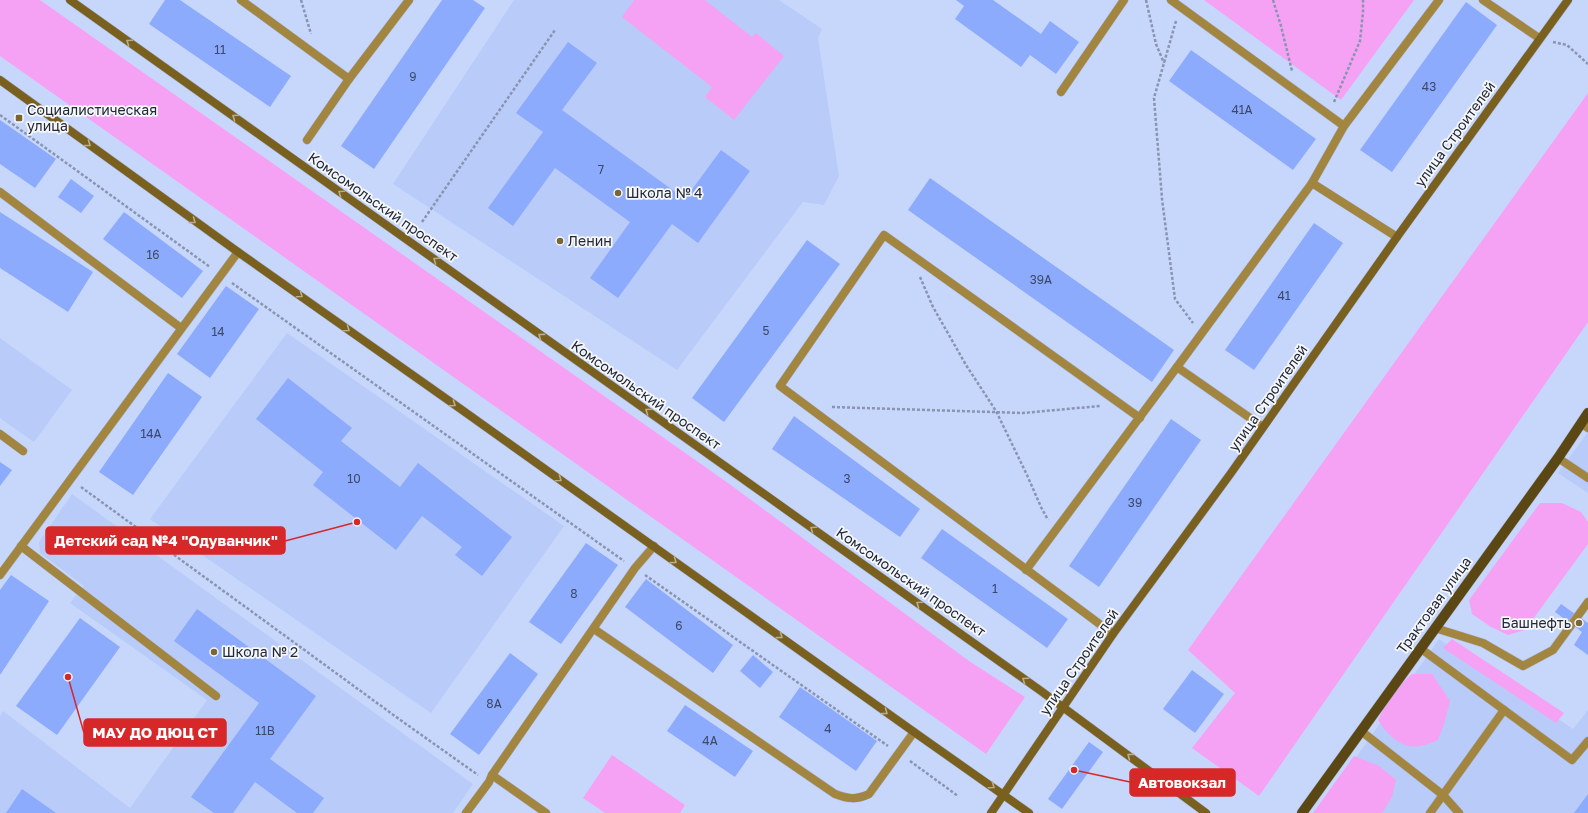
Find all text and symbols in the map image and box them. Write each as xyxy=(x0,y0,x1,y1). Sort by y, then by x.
one-way arrow xyxy=(126,40,133,47)
house number: 11 xyxy=(214,42,226,57)
house number: 9 xyxy=(409,69,417,84)
street label: улица Строителей xyxy=(1411,78,1499,190)
house number: 43 xyxy=(1422,79,1436,94)
place label: Социалистическая улица xyxy=(27,101,157,134)
house number: 41А xyxy=(1231,102,1253,117)
marker: Социалистическая улица xyxy=(14,113,24,123)
one-way arrow xyxy=(232,115,239,122)
one-way arrow xyxy=(84,139,91,146)
street label: Комсомольский проспект xyxy=(305,148,461,265)
house number: 7 xyxy=(598,162,604,177)
place label: Школа № 4 xyxy=(626,184,703,201)
marker: Школа № 4 xyxy=(613,188,623,198)
one-way arrow xyxy=(338,191,345,198)
one-way arrow xyxy=(189,216,196,223)
place label: Ленин xyxy=(568,232,612,249)
marker: Ленин xyxy=(555,236,565,246)
house number: 16 xyxy=(146,247,160,262)
one-way arrow xyxy=(433,257,440,265)
house number: 39А xyxy=(1030,272,1052,287)
house number: 41 xyxy=(1277,288,1291,303)
one-way arrow xyxy=(295,290,302,297)
house number: 5 xyxy=(763,323,770,338)
house number: 14 xyxy=(211,324,225,339)
one-way arrow xyxy=(343,324,350,332)
one-way arrow xyxy=(539,334,546,341)
street label: Комсомольский проспект xyxy=(568,336,724,453)
street label: улица Строителей xyxy=(1224,341,1311,454)
one-way arrow xyxy=(449,399,456,406)
one-way arrow xyxy=(645,409,652,416)
house number: 14А xyxy=(140,426,162,441)
house number: 10 xyxy=(347,471,361,486)
house number: 3 xyxy=(843,471,851,486)
one-way arrow xyxy=(555,474,562,481)
house number: 39 xyxy=(1128,495,1142,510)
street label: Комсомольский проспект xyxy=(833,523,989,640)
callout: Детский сад №4 "Одуванчик" xyxy=(46,527,285,554)
one-way arrow xyxy=(811,527,818,534)
text: Детский сад №4 "Одуванчик" xyxy=(54,531,278,549)
street label: Трактовая улица xyxy=(1393,553,1474,656)
one-way arrow xyxy=(670,556,677,564)
house number: 1 xyxy=(992,581,998,596)
house number: 8 xyxy=(570,586,578,601)
one-way arrow xyxy=(916,601,923,609)
street label: улица Строителей xyxy=(1035,605,1122,718)
place label: Башнефть xyxy=(1501,614,1571,631)
house number: 6 xyxy=(675,618,683,633)
marker: Башнефть xyxy=(1574,618,1584,628)
one-way arrow xyxy=(775,631,782,638)
place label: Школа № 2 xyxy=(222,643,298,660)
marker: Школа № 2 xyxy=(209,647,219,657)
one-way arrow xyxy=(1022,677,1029,685)
house number: 8А xyxy=(486,696,502,711)
one-way arrow xyxy=(881,707,888,714)
callout: МАУ ДО ДЮЦ СТ xyxy=(84,719,226,746)
house number: 4 xyxy=(824,721,832,736)
text: МАУ ДО ДЮЦ СТ xyxy=(92,723,218,741)
house number: 11В xyxy=(255,723,275,738)
house number: 4А xyxy=(702,733,718,748)
one-way arrow xyxy=(1127,754,1134,761)
callout: Автовокзал xyxy=(1130,769,1235,796)
text: Автовокзал xyxy=(1138,773,1226,791)
one-way arrow xyxy=(988,781,995,789)

